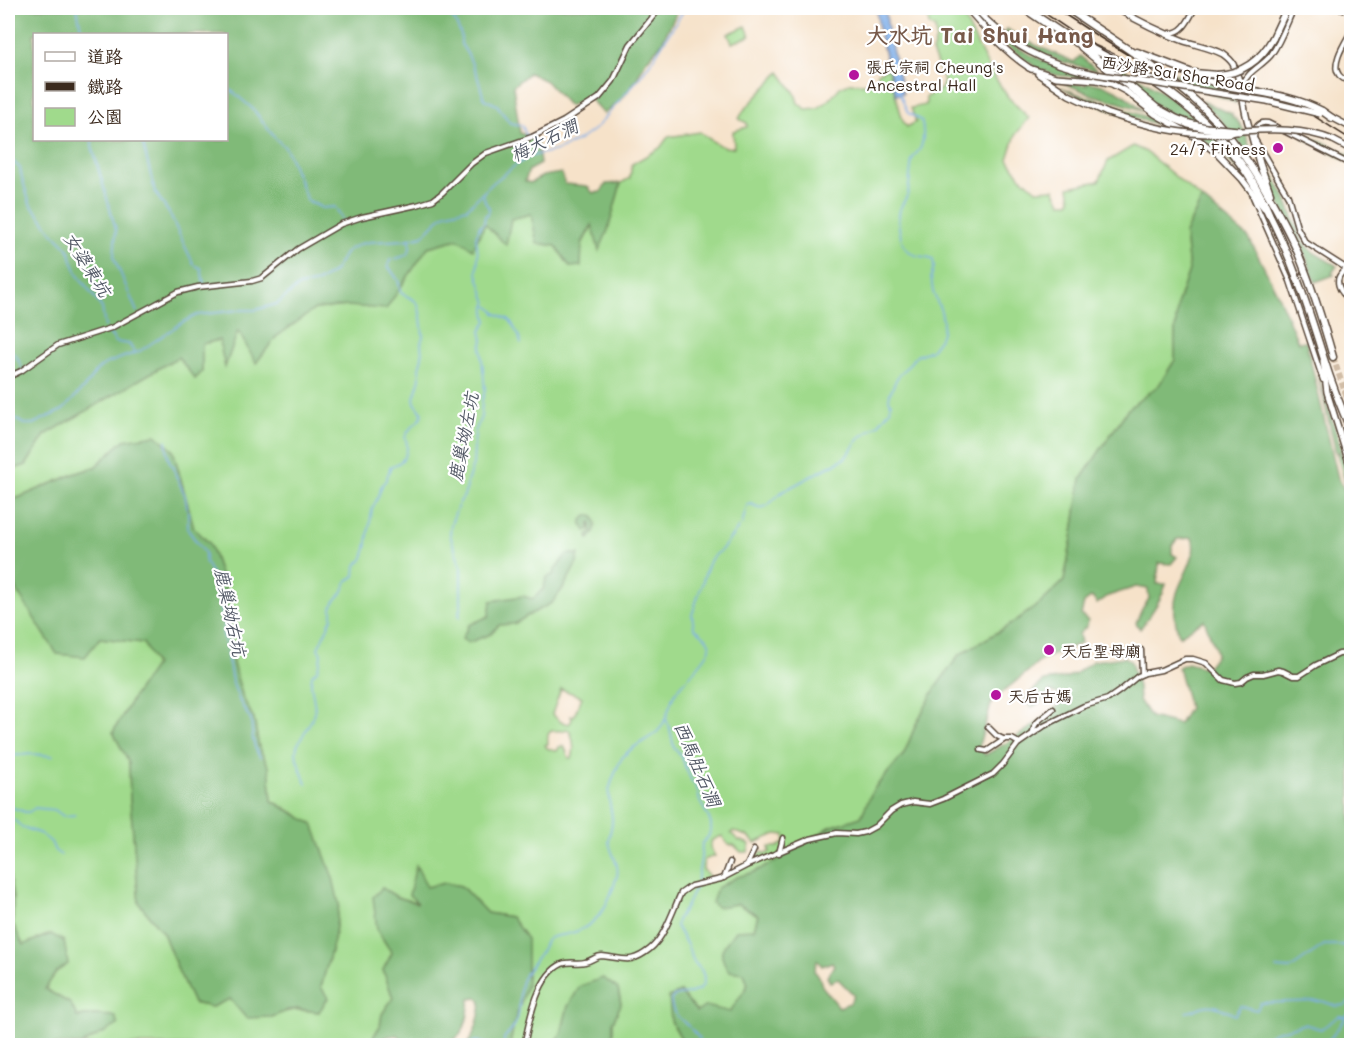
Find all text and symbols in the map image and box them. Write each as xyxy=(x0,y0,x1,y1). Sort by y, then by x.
district label: 大水坑 Tai Shui Hang xyxy=(866,20,1094,49)
legend xyxy=(33,33,228,141)
text: 道路 xyxy=(87,44,123,68)
street label: 西沙路 Sai Sha Road xyxy=(1100,50,1256,96)
place label: 張氏宗祠 Cheung's Ancestral Hall xyxy=(866,56,1004,95)
marker: 張氏宗祠 Cheung's Ancestral Hall xyxy=(847,68,861,82)
text: 鐵路 xyxy=(87,74,123,98)
text: 公園 xyxy=(87,104,123,128)
water label: 梅大石澗 xyxy=(506,113,583,167)
place label: 24/7 Fitness xyxy=(1170,138,1266,159)
marker: 24/7 Fitness xyxy=(1271,141,1285,155)
water label: 女婆東坑 xyxy=(59,227,118,303)
water label: 鹿巢坳左坑 xyxy=(443,389,484,483)
water label: 鹿巢坳右坑 xyxy=(210,565,253,660)
place label: 天后聖母廟 xyxy=(1061,640,1141,661)
marker: 天后聖母廟 xyxy=(1042,643,1056,657)
place label: 天后古媽 xyxy=(1008,685,1072,706)
marker: 天后古媽 xyxy=(989,688,1003,702)
water label: 西馬肚石澗 xyxy=(669,718,727,812)

